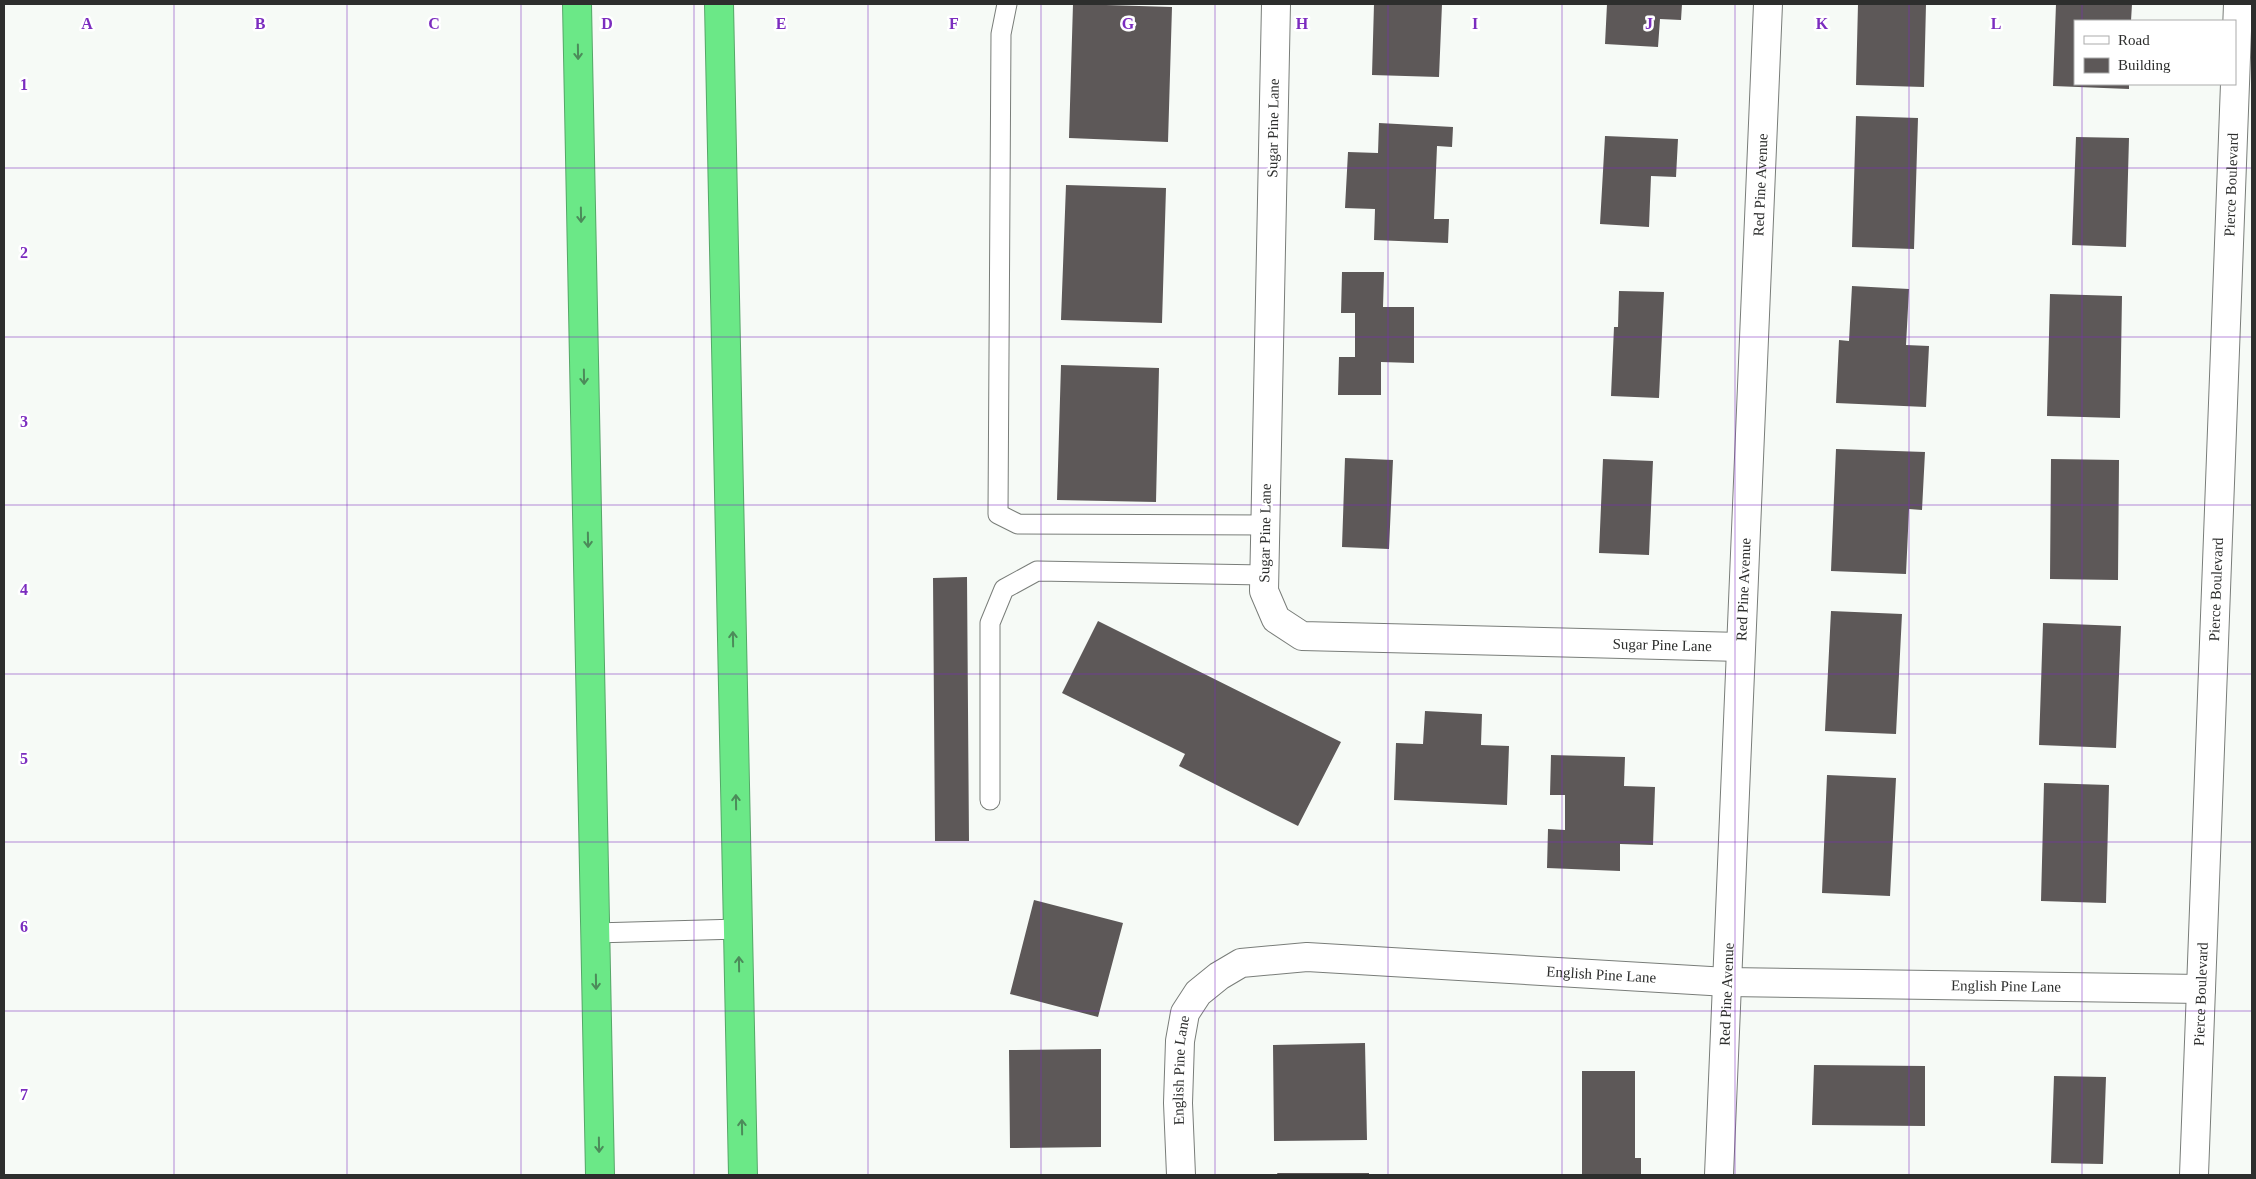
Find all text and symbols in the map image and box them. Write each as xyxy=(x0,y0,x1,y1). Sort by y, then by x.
text: A xyxy=(81,15,93,32)
text: B xyxy=(255,15,266,32)
text: C xyxy=(428,15,440,32)
text: D xyxy=(601,15,613,32)
text: E xyxy=(776,15,786,32)
text: F xyxy=(949,15,959,32)
text: G xyxy=(1122,15,1135,32)
text: H xyxy=(1296,15,1309,32)
text: I xyxy=(1472,15,1478,32)
text: J xyxy=(1645,15,1653,32)
text: K xyxy=(1816,15,1829,32)
text: L xyxy=(1991,15,2001,32)
legend xyxy=(2074,20,2236,85)
text: Road xyxy=(2118,32,2150,48)
one-way arrow xyxy=(573,44,583,60)
text: Building xyxy=(2118,57,2171,73)
text: 1 xyxy=(20,76,28,93)
street label: Sugar Pine Lane xyxy=(1264,78,1282,178)
street label: Pierce Boulevard xyxy=(2221,132,2241,237)
street label: Red Pine Avenue xyxy=(1750,133,1771,237)
one-way arrow xyxy=(576,206,586,223)
text: 2 xyxy=(20,244,28,261)
one-way arrow xyxy=(580,369,589,385)
text: 3 xyxy=(20,413,28,430)
street label: Sugar Pine Lane xyxy=(1256,483,1274,583)
one-way arrow xyxy=(583,532,592,548)
street label: Red Pine Avenue xyxy=(1733,537,1754,641)
street label: Pierce Boulevard xyxy=(2206,537,2226,642)
text: 4 xyxy=(20,581,28,598)
one-way arrow xyxy=(728,631,738,648)
street label: Sugar Pine Lane xyxy=(1612,636,1712,654)
text: 5 xyxy=(20,750,28,767)
one-way arrow xyxy=(731,794,741,810)
text: 6 xyxy=(20,918,28,935)
street label: Pierce Boulevard xyxy=(2191,941,2211,1046)
street label: Red Pine Avenue xyxy=(1716,942,1737,1046)
one-way arrow xyxy=(734,956,744,972)
street label: English Pine Lane xyxy=(1546,963,1657,986)
one-way arrow xyxy=(591,974,601,990)
street label: English Pine Lane xyxy=(1951,977,2061,995)
street label: English Pine Lane xyxy=(1170,1014,1192,1125)
text: 7 xyxy=(20,1086,28,1103)
one-way arrow xyxy=(738,1119,747,1135)
one-way arrow xyxy=(595,1136,604,1152)

